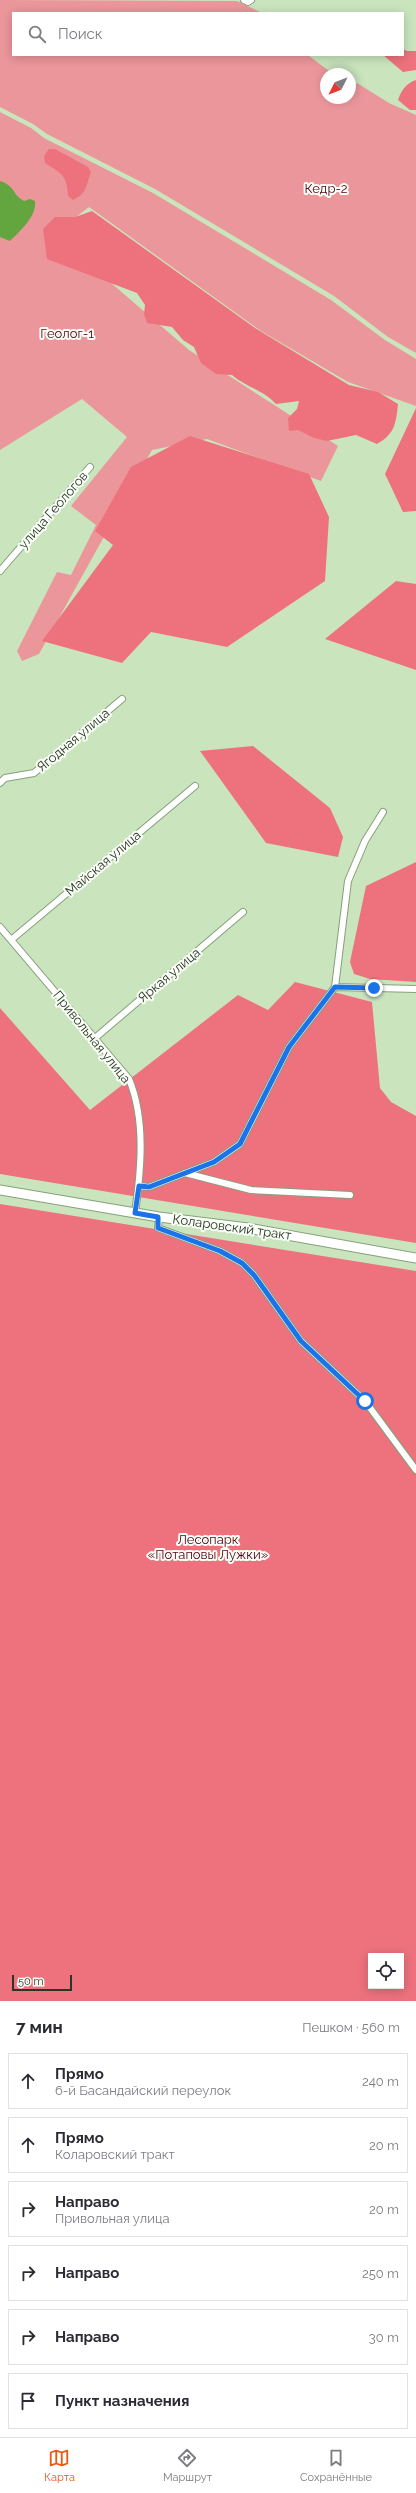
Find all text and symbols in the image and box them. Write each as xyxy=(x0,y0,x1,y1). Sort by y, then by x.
search box xyxy=(12,12,404,56)
icon: search xyxy=(26,23,48,45)
text: Поиск xyxy=(58,25,103,43)
north arrow xyxy=(320,68,356,104)
park label: Кедр-2 xyxy=(304,181,348,196)
park label: Геолог-1 xyxy=(40,326,94,341)
street label: улица Геологов xyxy=(15,468,91,552)
street label: Ягодная улица xyxy=(34,705,112,775)
street label: Майская улица xyxy=(62,827,144,899)
street label: Яркая улица xyxy=(135,945,203,1005)
route end xyxy=(365,979,383,997)
street label: Привольная улица xyxy=(50,988,134,1086)
street label: Коларовский тракт xyxy=(172,1211,292,1243)
route start xyxy=(356,1392,374,1410)
park label: Лесопарк «Потаповы Лужки» xyxy=(148,1532,268,1562)
map controls xyxy=(368,1953,404,1989)
button: locate xyxy=(368,1953,404,1989)
scale bar xyxy=(12,1973,72,1992)
text: 50 m xyxy=(18,1975,44,1988)
text: 7 мин xyxy=(16,2017,63,2037)
text: Пешком · 560 m xyxy=(302,2020,400,2035)
text: Прямо xyxy=(55,2065,104,2083)
icon: ahead xyxy=(17,2070,39,2092)
text: 240 m xyxy=(362,2074,399,2089)
text: 6-й Басандайский переулок xyxy=(55,2083,231,2098)
text: Прямо xyxy=(55,2129,104,2147)
icon: ahead xyxy=(17,2134,39,2156)
text: 20 m xyxy=(369,2138,399,2153)
text: Коларовский тракт xyxy=(55,2147,175,2162)
text: Направо xyxy=(55,2193,119,2211)
icon: right xyxy=(17,2198,39,2220)
text: 20 m xyxy=(369,2202,399,2217)
text: Привольная улица xyxy=(55,2211,170,2226)
icon: right xyxy=(17,2262,39,2284)
text: Направо xyxy=(55,2264,119,2282)
text: 250 m xyxy=(362,2266,399,2281)
icon: right xyxy=(17,2326,39,2348)
text: Направо xyxy=(55,2328,119,2346)
text: 30 m xyxy=(369,2330,399,2345)
icon: arrive xyxy=(17,2390,39,2412)
text: Пункт назначения xyxy=(55,2392,189,2410)
tab: Карта xyxy=(44,2447,75,2484)
tab: Маршрут xyxy=(163,2447,212,2484)
tab: Сохранённые xyxy=(300,2447,372,2484)

